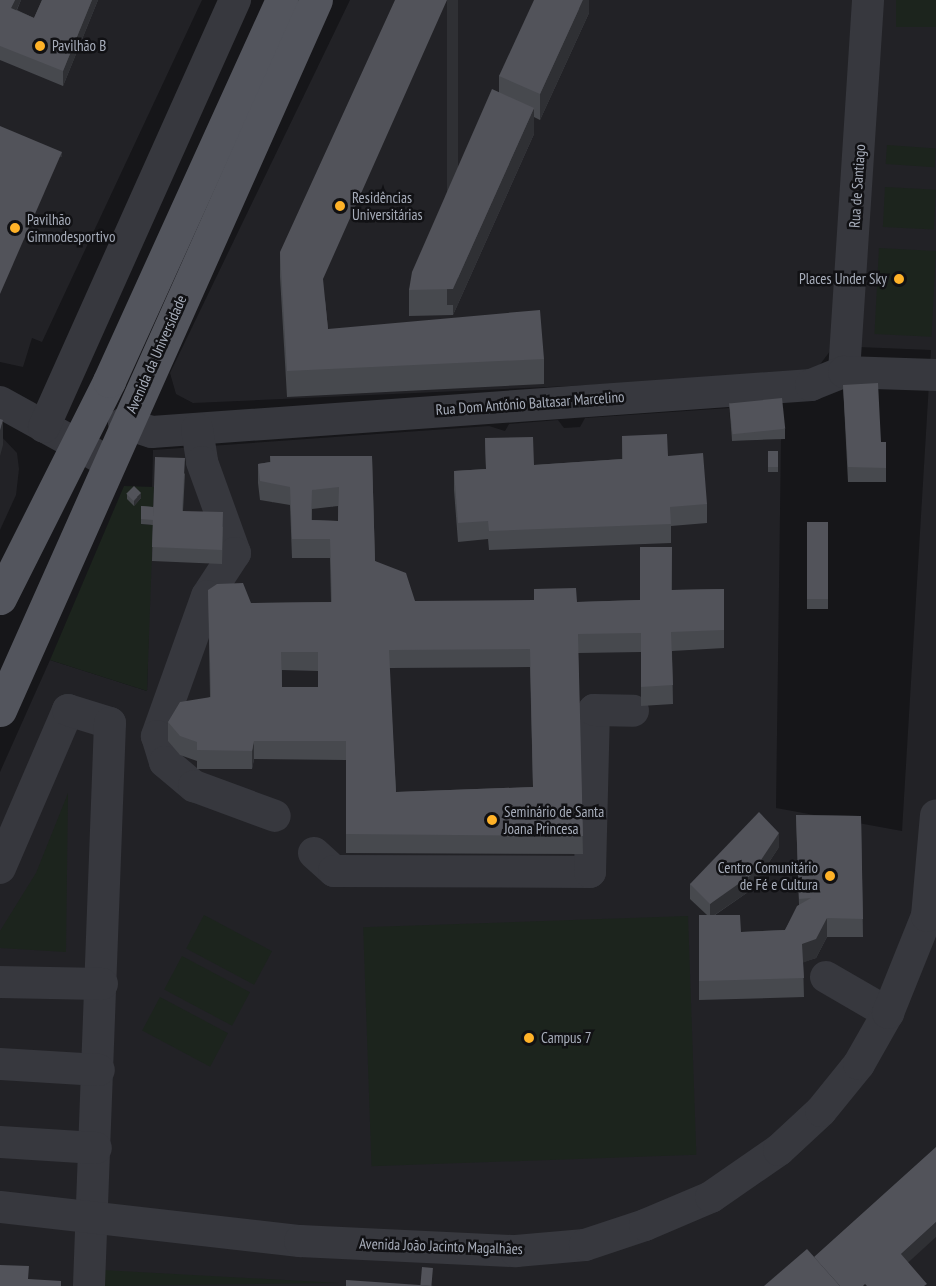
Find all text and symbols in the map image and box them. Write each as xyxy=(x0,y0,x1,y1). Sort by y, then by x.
place label: Pavilhão B xyxy=(52,37,106,55)
marker: Pavilhão B xyxy=(33,39,47,53)
street label: Rua de Santiago xyxy=(845,143,869,229)
place label: Residências Universitárias xyxy=(352,188,423,223)
marker: Residências Universitárias xyxy=(333,199,347,213)
place label: Pavilhão Gimnodesportivo xyxy=(27,210,115,245)
marker: Pavilhão Gimnodesportivo xyxy=(8,221,22,235)
place label: Places Under Sky xyxy=(799,270,887,288)
marker: Places Under Sky xyxy=(892,272,906,286)
street label: Avenida da Universidade xyxy=(122,292,190,416)
street label: Rua Dom António Baltasar Marcelino xyxy=(435,387,625,419)
place label: Seminário de Santa Joana Princesa xyxy=(504,802,604,837)
marker: Seminário de Santa Joana Princesa xyxy=(485,813,499,827)
place label: Centro Comunitário de Fé e Cultura xyxy=(718,858,818,893)
marker: Centro Comunitário de Fé e Cultura xyxy=(823,869,837,883)
place label: Campus 7 xyxy=(541,1029,591,1047)
marker: Campus 7 xyxy=(522,1031,536,1045)
street label: Avenida João Jacinto Magalhães xyxy=(359,1234,523,1258)

